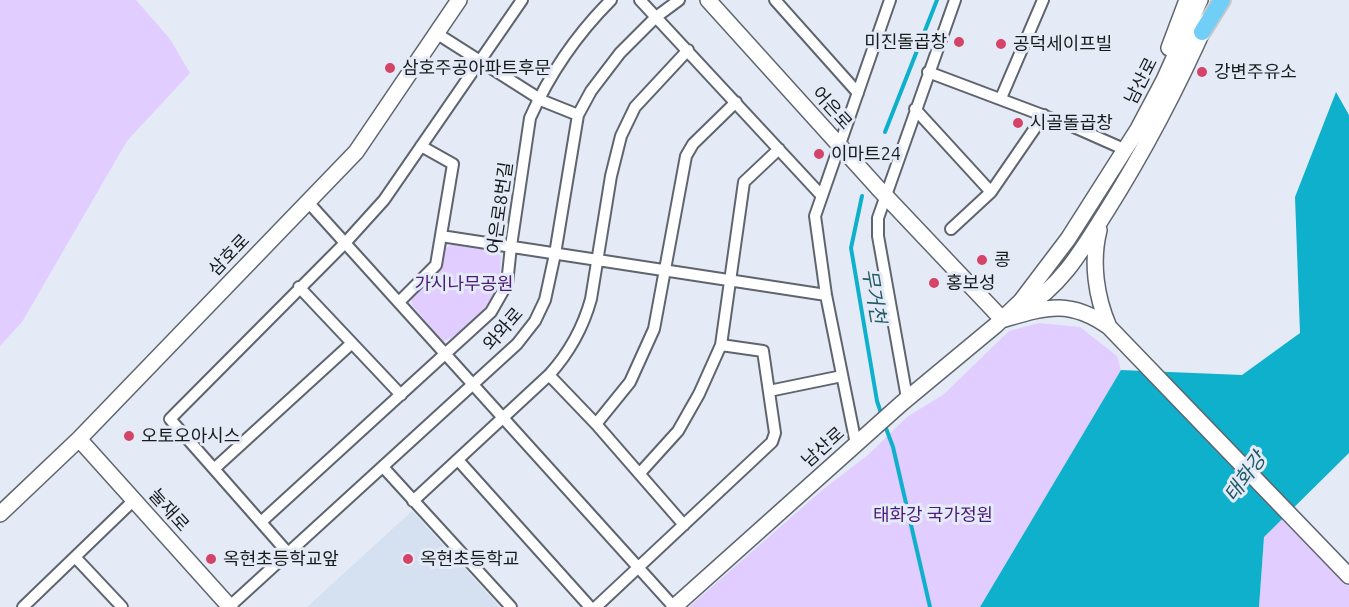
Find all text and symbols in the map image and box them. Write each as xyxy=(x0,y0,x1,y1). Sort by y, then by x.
place label: 미진돌곱창 xyxy=(864,31,947,53)
place label: 공덕세이프빌 xyxy=(1013,33,1112,55)
marker: 미진돌곱창 xyxy=(952,35,966,49)
marker: 공덕세이프빌 xyxy=(994,37,1008,51)
street label: 남산로 xyxy=(1120,54,1162,108)
place label: 삼호주공아파트후문 xyxy=(402,57,551,79)
marker: 삼호주공아파트후문 xyxy=(383,61,397,75)
place label: 강변주유소 xyxy=(1214,61,1297,83)
marker: 강변주유소 xyxy=(1195,65,1209,79)
street label: 어은로 xyxy=(807,82,857,134)
place label: 시골돌곱창 xyxy=(1030,112,1113,134)
marker: 시골돌곱창 xyxy=(1011,116,1025,130)
place label: 이마트24 xyxy=(831,143,901,165)
marker: 이마트24 xyxy=(812,147,826,161)
street label: 어은로8번길 xyxy=(483,160,517,256)
street label: 삼호로 xyxy=(204,230,254,280)
place label: 콩 xyxy=(994,249,1011,271)
marker: 콩 xyxy=(975,253,989,267)
water label: 무거천 xyxy=(857,267,891,325)
place label: 홍보성 xyxy=(946,272,996,294)
park label: 가시나무공원 xyxy=(414,273,514,295)
marker: 홍보성 xyxy=(927,276,941,290)
street label: 와와로 xyxy=(479,303,527,355)
street label: 남산로 xyxy=(797,422,849,472)
place label: 오토오아시스 xyxy=(141,425,240,447)
marker: 오토오아시스 xyxy=(122,429,136,443)
water label: 태화강 xyxy=(1219,448,1271,506)
street label: 눌재로 xyxy=(144,484,194,536)
park label: 태화강 국가정원 xyxy=(873,504,993,526)
place label: 옥현초등학교앞 xyxy=(223,548,339,570)
place label: 옥현초등학교 xyxy=(420,548,519,570)
marker: 옥현초등학교앞 xyxy=(204,552,218,566)
marker: 옥현초등학교 xyxy=(401,552,415,566)

